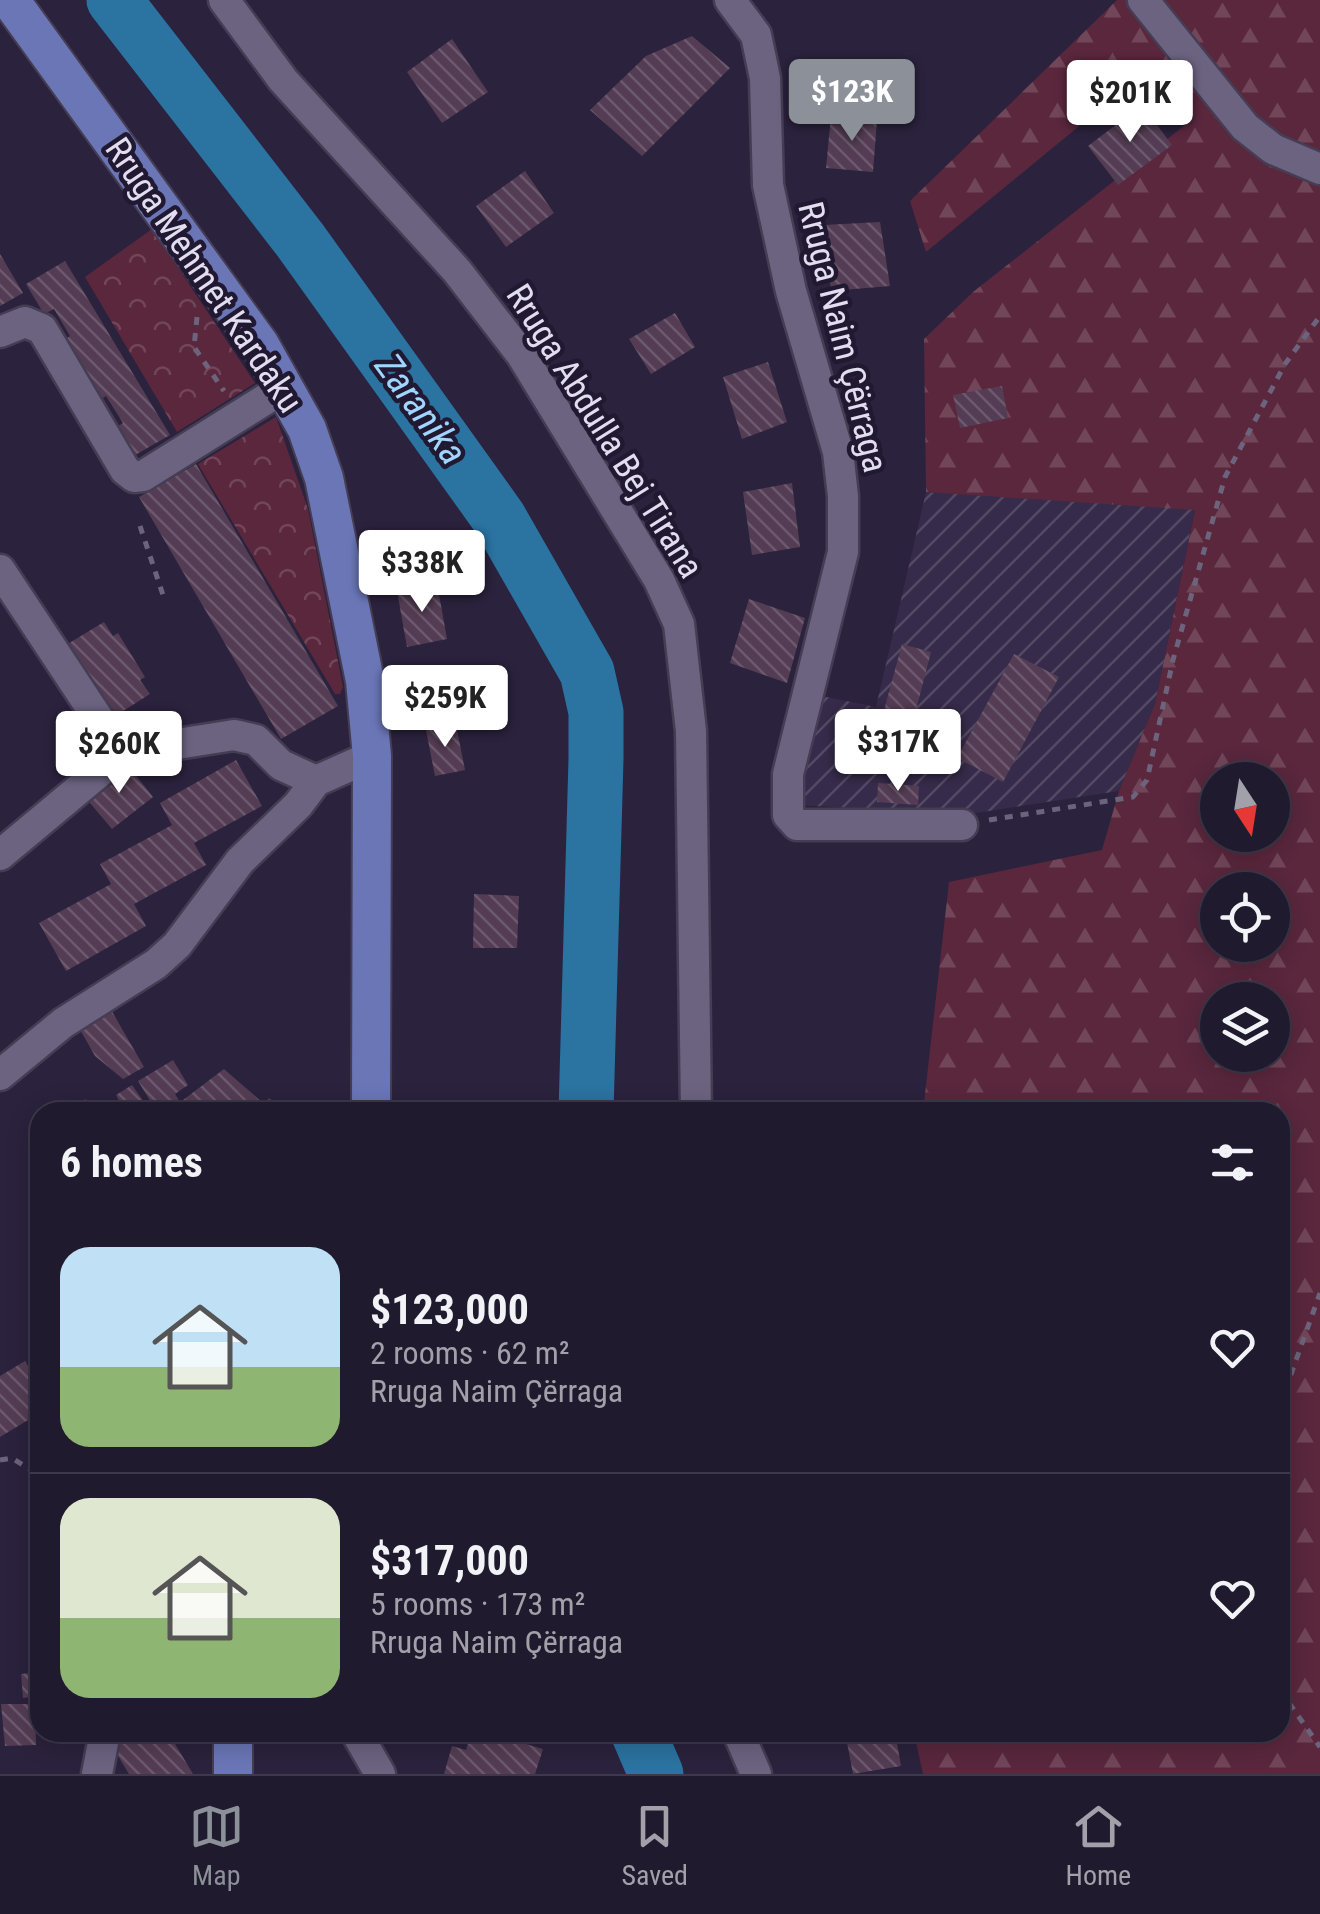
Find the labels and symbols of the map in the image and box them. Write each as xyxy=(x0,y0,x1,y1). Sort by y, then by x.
pin: $123K xyxy=(782,59,922,144)
pin: $201K xyxy=(1060,60,1200,145)
street label: Rruga Mehmet Kardaku xyxy=(97,130,311,420)
street label: Rruga Naim Çërraga xyxy=(789,198,896,476)
street label: Rruga Abdulla Bej Tirana xyxy=(498,277,712,586)
water label: Zaranika xyxy=(366,344,476,473)
pin: $338K xyxy=(352,530,492,615)
pin: $259K xyxy=(375,665,515,750)
pin: $317K xyxy=(828,709,968,794)
pin: $260K xyxy=(49,711,189,796)
north arrow xyxy=(1200,762,1290,852)

